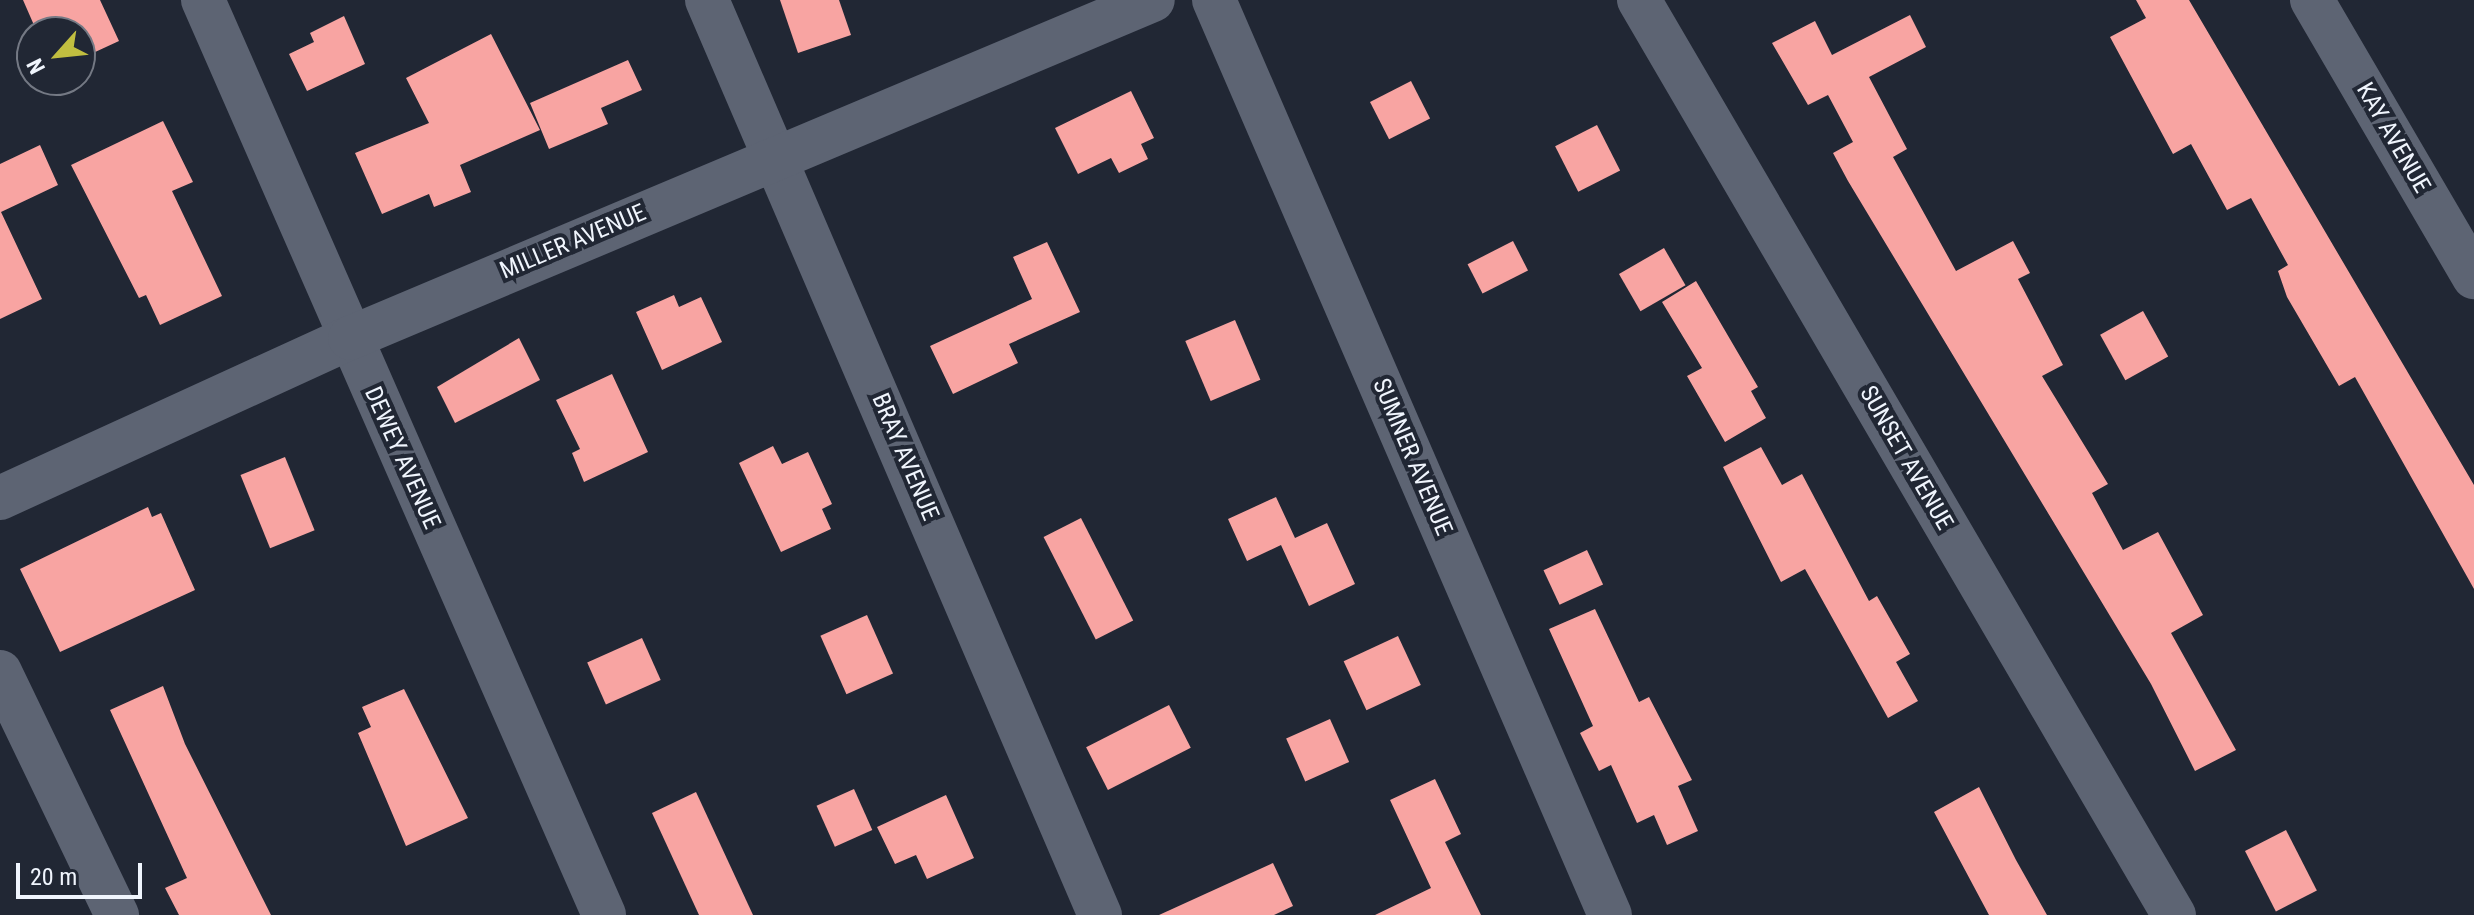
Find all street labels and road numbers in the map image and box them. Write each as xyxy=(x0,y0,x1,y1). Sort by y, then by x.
street label: KAY AVENUE xyxy=(2350,78,2436,198)
street label: MILLER AVENUE xyxy=(496,198,650,286)
street label: SUMNER AVENUE xyxy=(1366,374,1458,540)
street label: SUNSET AVENUE xyxy=(1853,381,1959,535)
street label: DEWEY AVENUE xyxy=(358,383,446,533)
street label: BRAY AVENUE xyxy=(865,389,945,525)

